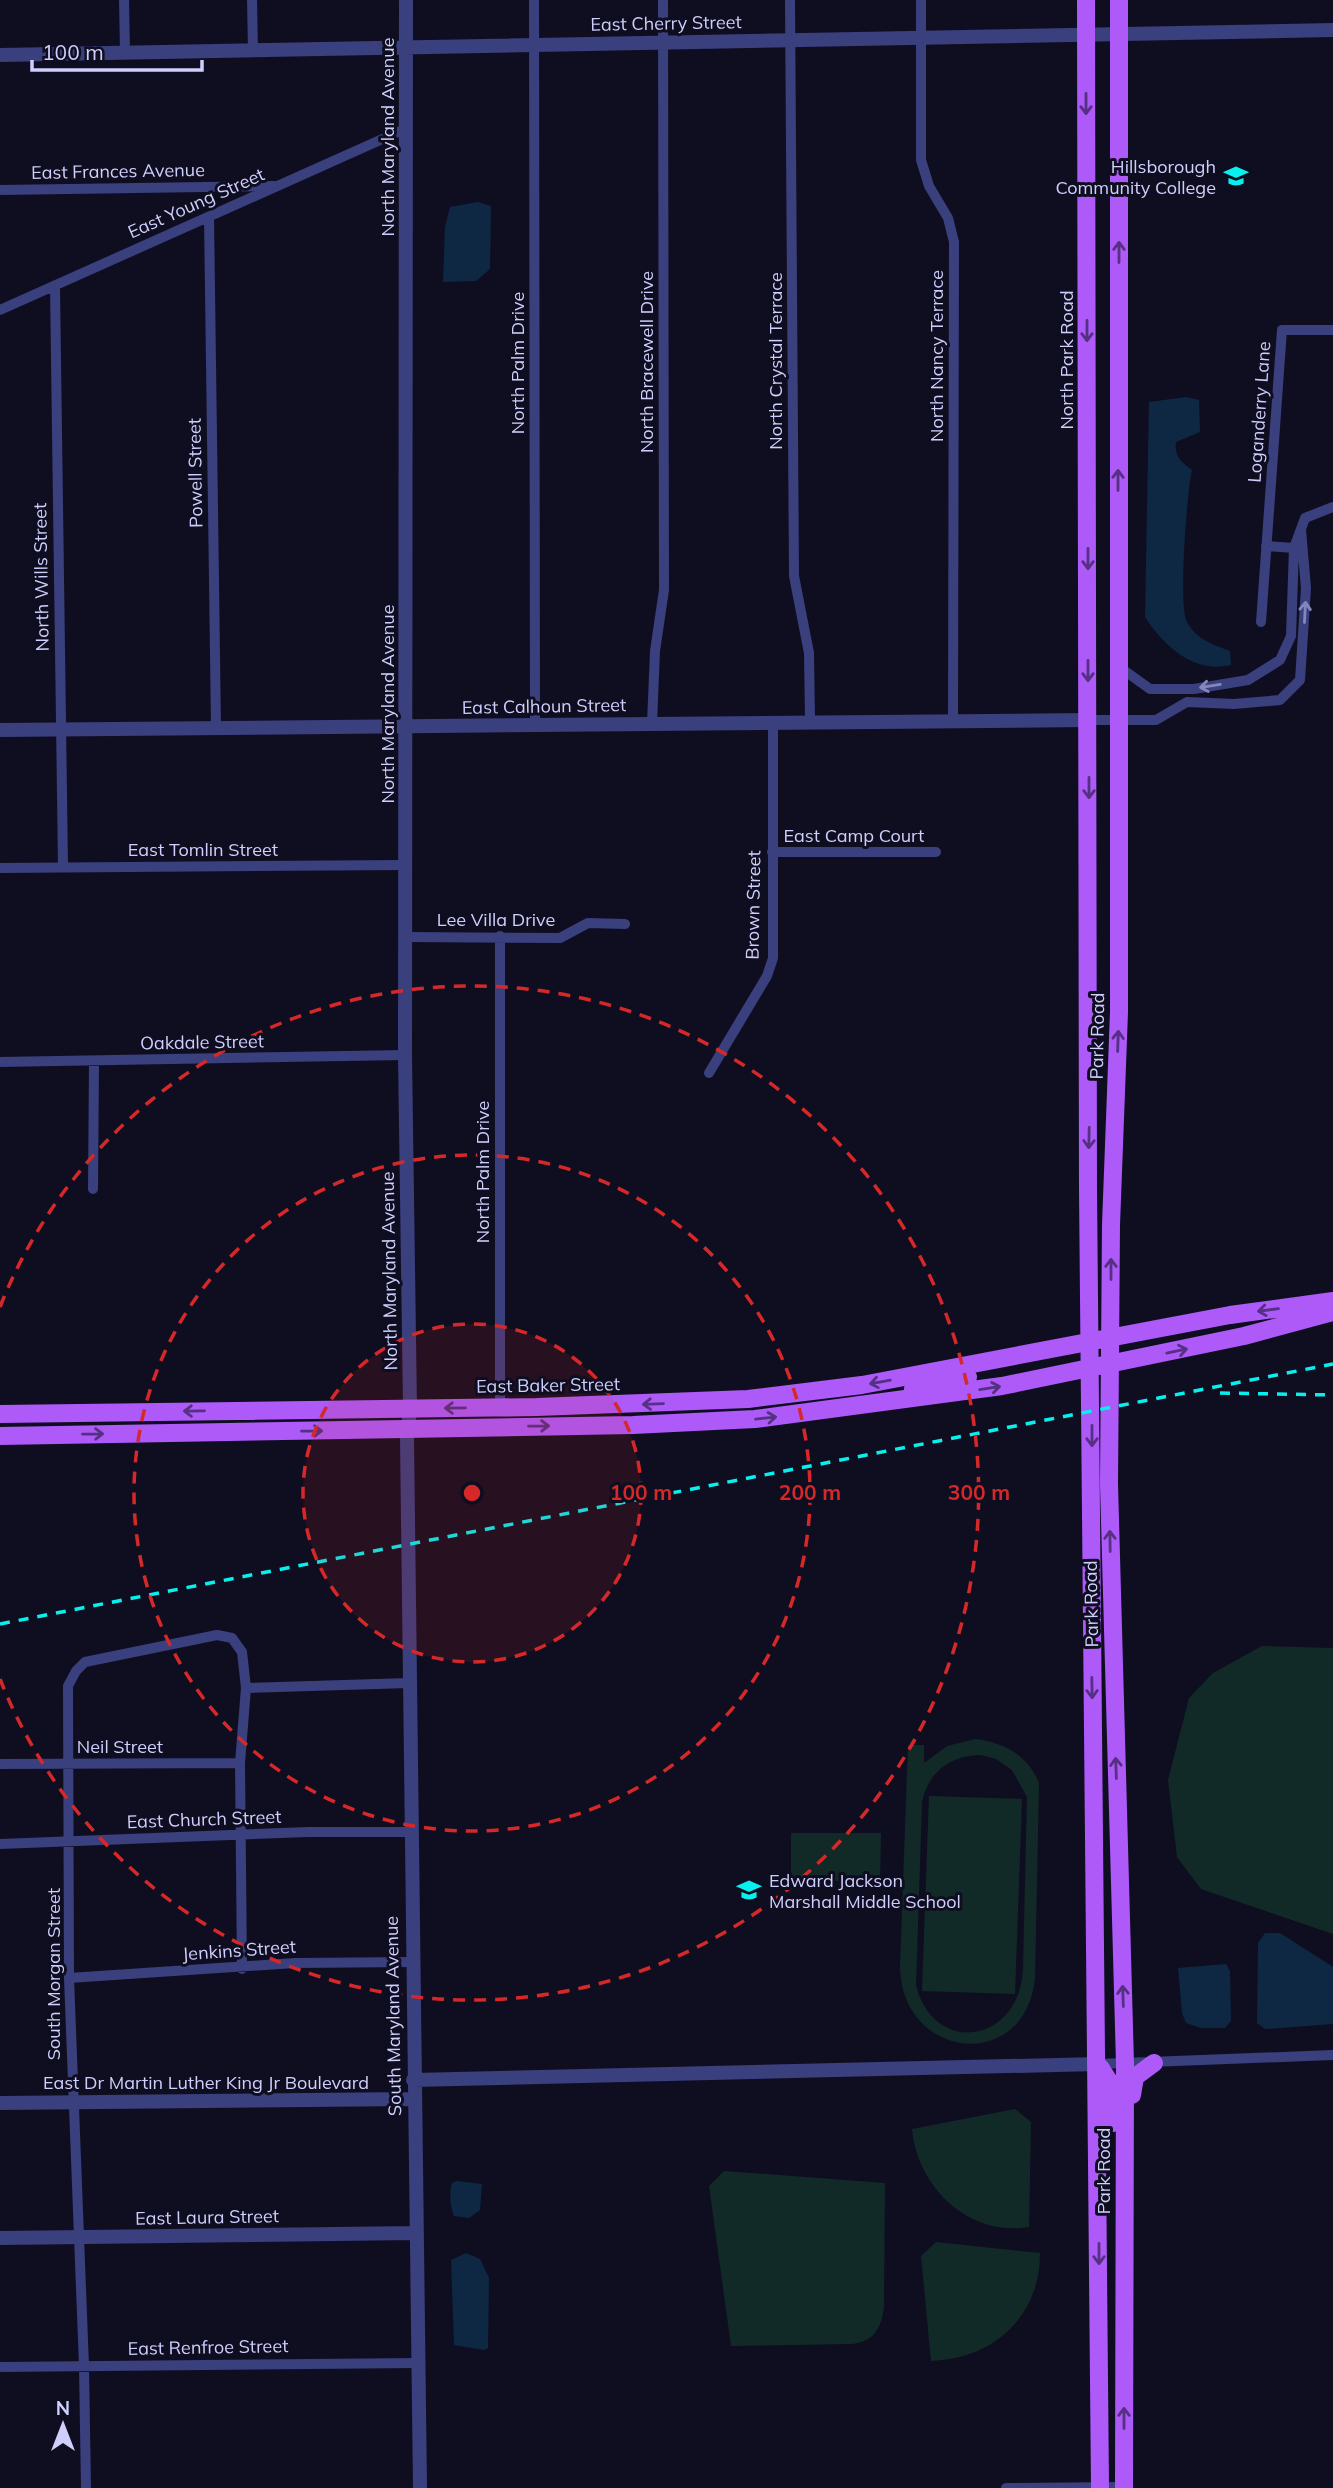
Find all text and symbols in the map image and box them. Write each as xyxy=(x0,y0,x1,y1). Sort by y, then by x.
street label: East Cherry Street xyxy=(590,10,742,36)
scale bar xyxy=(32,28,201,72)
street label: North Maryland Avenue xyxy=(376,38,399,236)
text: 100 m xyxy=(42,39,104,65)
one-way arrow xyxy=(1079,92,1093,115)
place label: Hillsborough Community College xyxy=(1056,155,1216,199)
street label: East Frances Avenue xyxy=(31,158,205,184)
school or university icon: Hillsborough Community College xyxy=(1222,162,1250,190)
street label: East Young Street xyxy=(124,163,268,243)
one-way arrow xyxy=(1112,241,1126,264)
street label: North Nancy Terrace xyxy=(925,270,948,442)
street label: North Bracewell Drive xyxy=(635,271,658,453)
street label: North Crystal Terrace xyxy=(764,272,787,450)
street label: North Park Road xyxy=(1055,291,1078,430)
street label: North Palm Drive xyxy=(506,292,529,434)
one-way arrow xyxy=(1080,319,1094,342)
street label: Loganderry Lane xyxy=(1243,341,1275,483)
street label: Powell Street xyxy=(183,418,207,528)
one-way arrow xyxy=(1111,469,1125,492)
street label: North Wills Street xyxy=(28,503,54,651)
one-way arrow xyxy=(1081,547,1095,570)
one-way arrow xyxy=(1299,600,1312,623)
street label: North Maryland Avenue xyxy=(376,605,399,803)
one-way arrow xyxy=(1081,659,1095,682)
one-way arrow xyxy=(1199,680,1222,693)
street label: East Calhoun Street xyxy=(462,693,626,719)
one-way arrow xyxy=(1082,776,1095,799)
street label: East Camp Court xyxy=(784,824,924,847)
street label: East Tomlin Street xyxy=(128,838,278,861)
street label: Brown Street xyxy=(741,850,765,960)
street label: Lee Villa Drive xyxy=(437,908,555,931)
street label: Park Road xyxy=(1085,992,1109,1080)
street label: Oakdale Street xyxy=(140,1029,264,1055)
one-way arrow xyxy=(1111,1030,1125,1053)
street label: North Palm Drive xyxy=(471,1101,494,1243)
one-way arrow xyxy=(1082,1126,1095,1149)
street label: North Maryland Avenue xyxy=(376,1171,402,1371)
one-way arrow xyxy=(1104,1257,1118,1280)
one-way arrow xyxy=(1257,1303,1279,1316)
one-way arrow xyxy=(1165,1343,1188,1357)
street label: East Baker Street xyxy=(476,1372,620,1398)
one-way arrow xyxy=(869,1376,891,1389)
one-way arrow xyxy=(978,1381,1001,1394)
one-way arrow xyxy=(642,1397,665,1411)
one-way arrow xyxy=(443,1401,466,1415)
one-way arrow xyxy=(183,1405,206,1418)
one-way arrow xyxy=(755,1412,777,1425)
one-way arrow xyxy=(527,1420,550,1433)
one-way arrow xyxy=(300,1424,323,1438)
one-way arrow xyxy=(1085,1424,1099,1447)
one-way arrow xyxy=(81,1427,104,1441)
text: 100 m xyxy=(610,1479,672,1505)
text: 200 m xyxy=(779,1479,841,1505)
text: 300 m xyxy=(948,1479,1010,1505)
centre of rings xyxy=(460,1481,484,1505)
one-way arrow xyxy=(1104,1530,1117,1553)
street label: Park Road xyxy=(1079,1560,1103,1648)
one-way arrow xyxy=(1086,1676,1099,1699)
street label: Neil Street xyxy=(77,1735,163,1758)
one-way arrow xyxy=(1110,1757,1123,1780)
street label: East Church Street xyxy=(126,1805,282,1833)
place label: Edward Jackson Marshall Middle School xyxy=(769,1869,961,1913)
school or university icon: Edward Jackson Marshall Middle School xyxy=(735,1876,763,1904)
street label: South Morgan Street xyxy=(42,1888,65,2060)
street label: South Maryland Avenue xyxy=(380,1916,406,2116)
street label: Jenkins Street xyxy=(181,1935,297,1965)
one-way arrow xyxy=(1116,1985,1130,2008)
street label: East Dr Martin Luther King Jr Boulevard xyxy=(43,2071,369,2094)
street label: Park Road xyxy=(1092,2128,1115,2214)
street label: East Laura Street xyxy=(135,2204,279,2230)
one-way arrow xyxy=(1092,2243,1106,2266)
street label: East Renfroe Street xyxy=(127,2334,289,2360)
north arrow xyxy=(28,2390,98,2460)
text: N xyxy=(56,2396,70,2420)
one-way arrow xyxy=(1117,2407,1131,2430)

